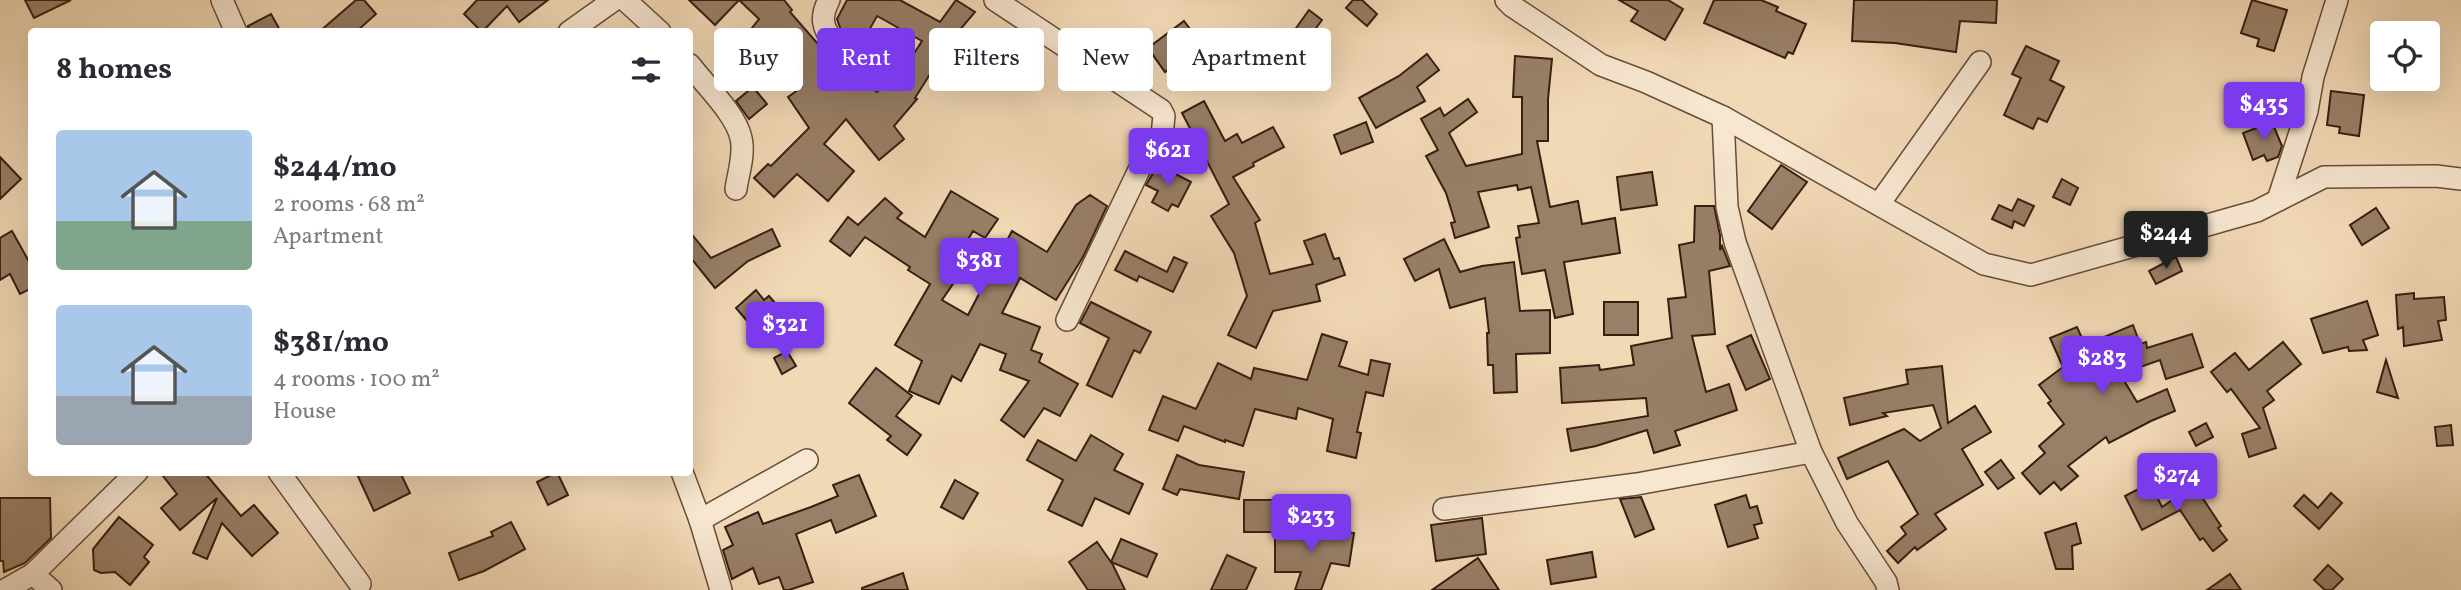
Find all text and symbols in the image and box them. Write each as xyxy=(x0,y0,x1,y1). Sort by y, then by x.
map controls xyxy=(2370,21,2440,91)
button: locate xyxy=(2370,21,2440,91)
chip: Buy xyxy=(714,28,803,91)
chip: Rent xyxy=(817,28,915,91)
chip: Filters xyxy=(929,28,1044,91)
chip: New xyxy=(1058,28,1153,91)
chip: Apartment xyxy=(1167,28,1331,91)
text: 8 homes xyxy=(56,49,172,91)
icon: filters xyxy=(627,51,665,89)
pin: $435 xyxy=(2223,82,2305,142)
text: $435 xyxy=(2240,89,2288,121)
pin: $621 xyxy=(1127,128,1209,188)
text: $621 xyxy=(1145,135,1191,167)
text: $244/mo xyxy=(273,147,397,189)
icon: home xyxy=(112,158,196,242)
text: 2 rooms · 68 m² xyxy=(273,189,425,221)
pin: $244 xyxy=(2125,212,2207,271)
text: $244 xyxy=(2140,218,2192,250)
text: Apartment xyxy=(273,221,384,253)
pin: $381 xyxy=(938,238,1020,298)
text: $381 xyxy=(956,245,1002,277)
pin: $321 xyxy=(744,302,826,362)
text: $321 xyxy=(762,309,808,341)
text: $381/mo xyxy=(273,322,389,364)
icon: home xyxy=(112,333,196,417)
pin: $283 xyxy=(2061,336,2143,396)
text: $283 xyxy=(2077,343,2127,375)
text: 4 rooms · 100 m² xyxy=(273,364,440,396)
text: House xyxy=(273,396,336,428)
pin: $274 xyxy=(2136,454,2218,513)
text: $274 xyxy=(2153,460,2201,492)
pin: $233 xyxy=(1270,494,1352,554)
text: $233 xyxy=(1287,501,1335,533)

